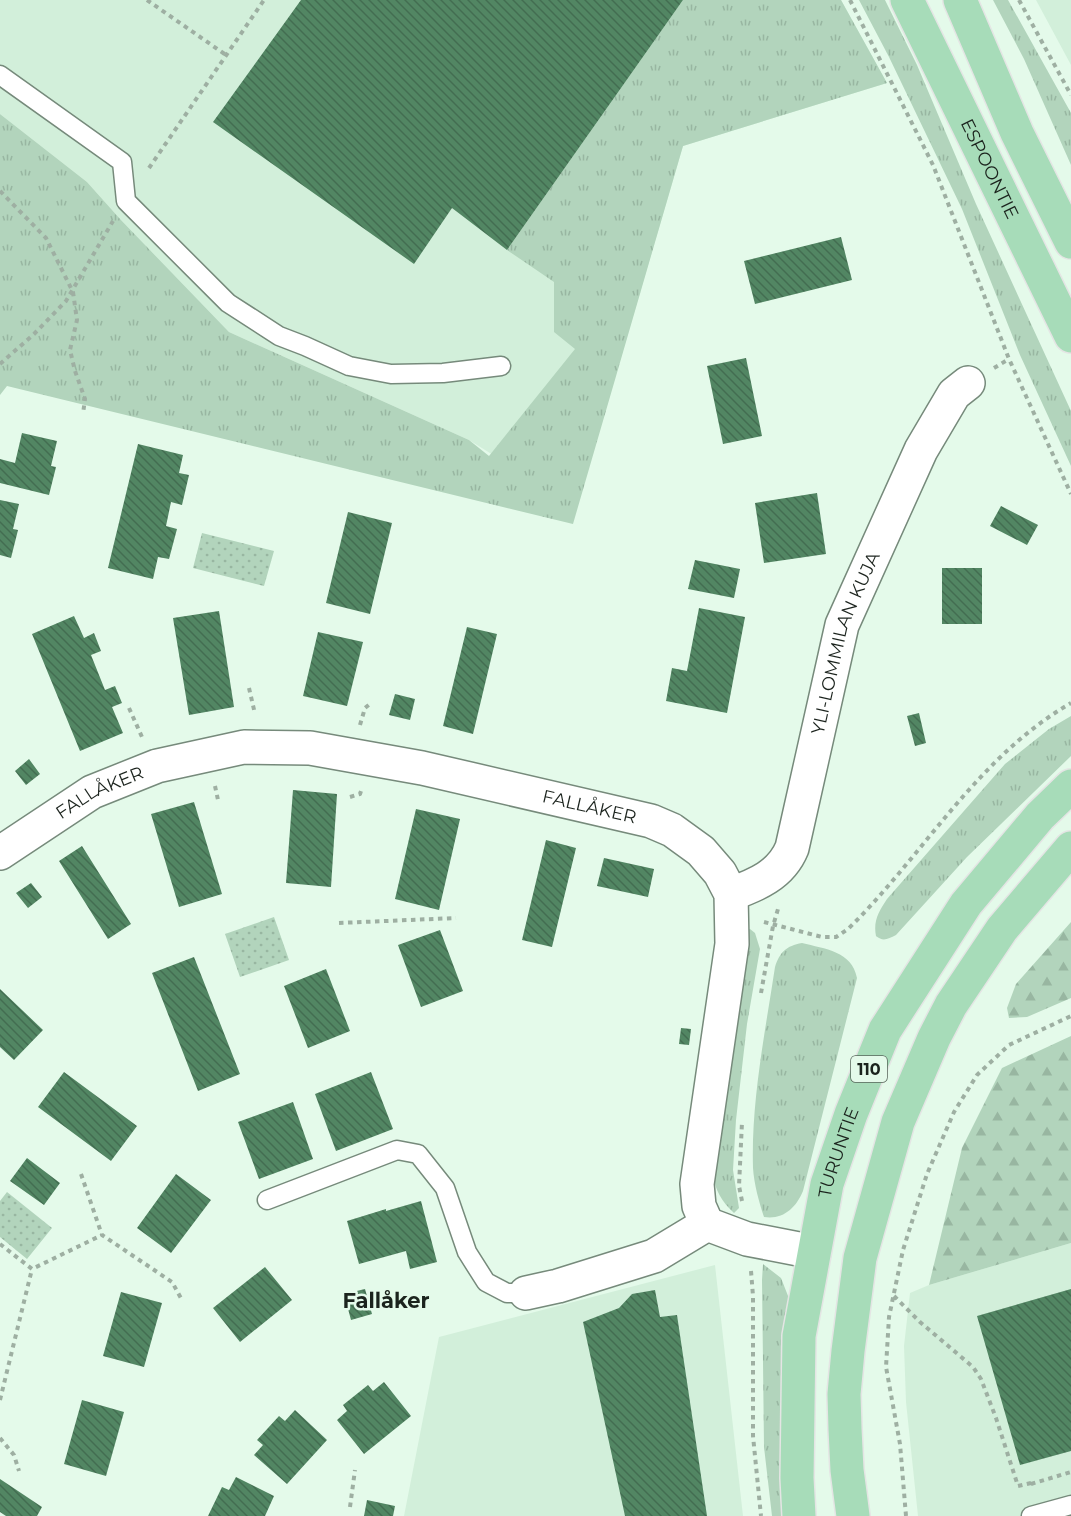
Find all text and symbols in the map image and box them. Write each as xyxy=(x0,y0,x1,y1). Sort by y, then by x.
street label: ESPOONTIE xyxy=(956,115,1023,223)
street label: YLI-LOMMILAN KUJA xyxy=(807,548,885,737)
street label: FALLÅKER xyxy=(52,762,147,824)
street label: FALLÅKER xyxy=(540,785,638,828)
road number: 110 xyxy=(851,1056,887,1082)
street label: TURUNTIE xyxy=(814,1104,864,1199)
district label: Fallåker xyxy=(342,1288,430,1313)

